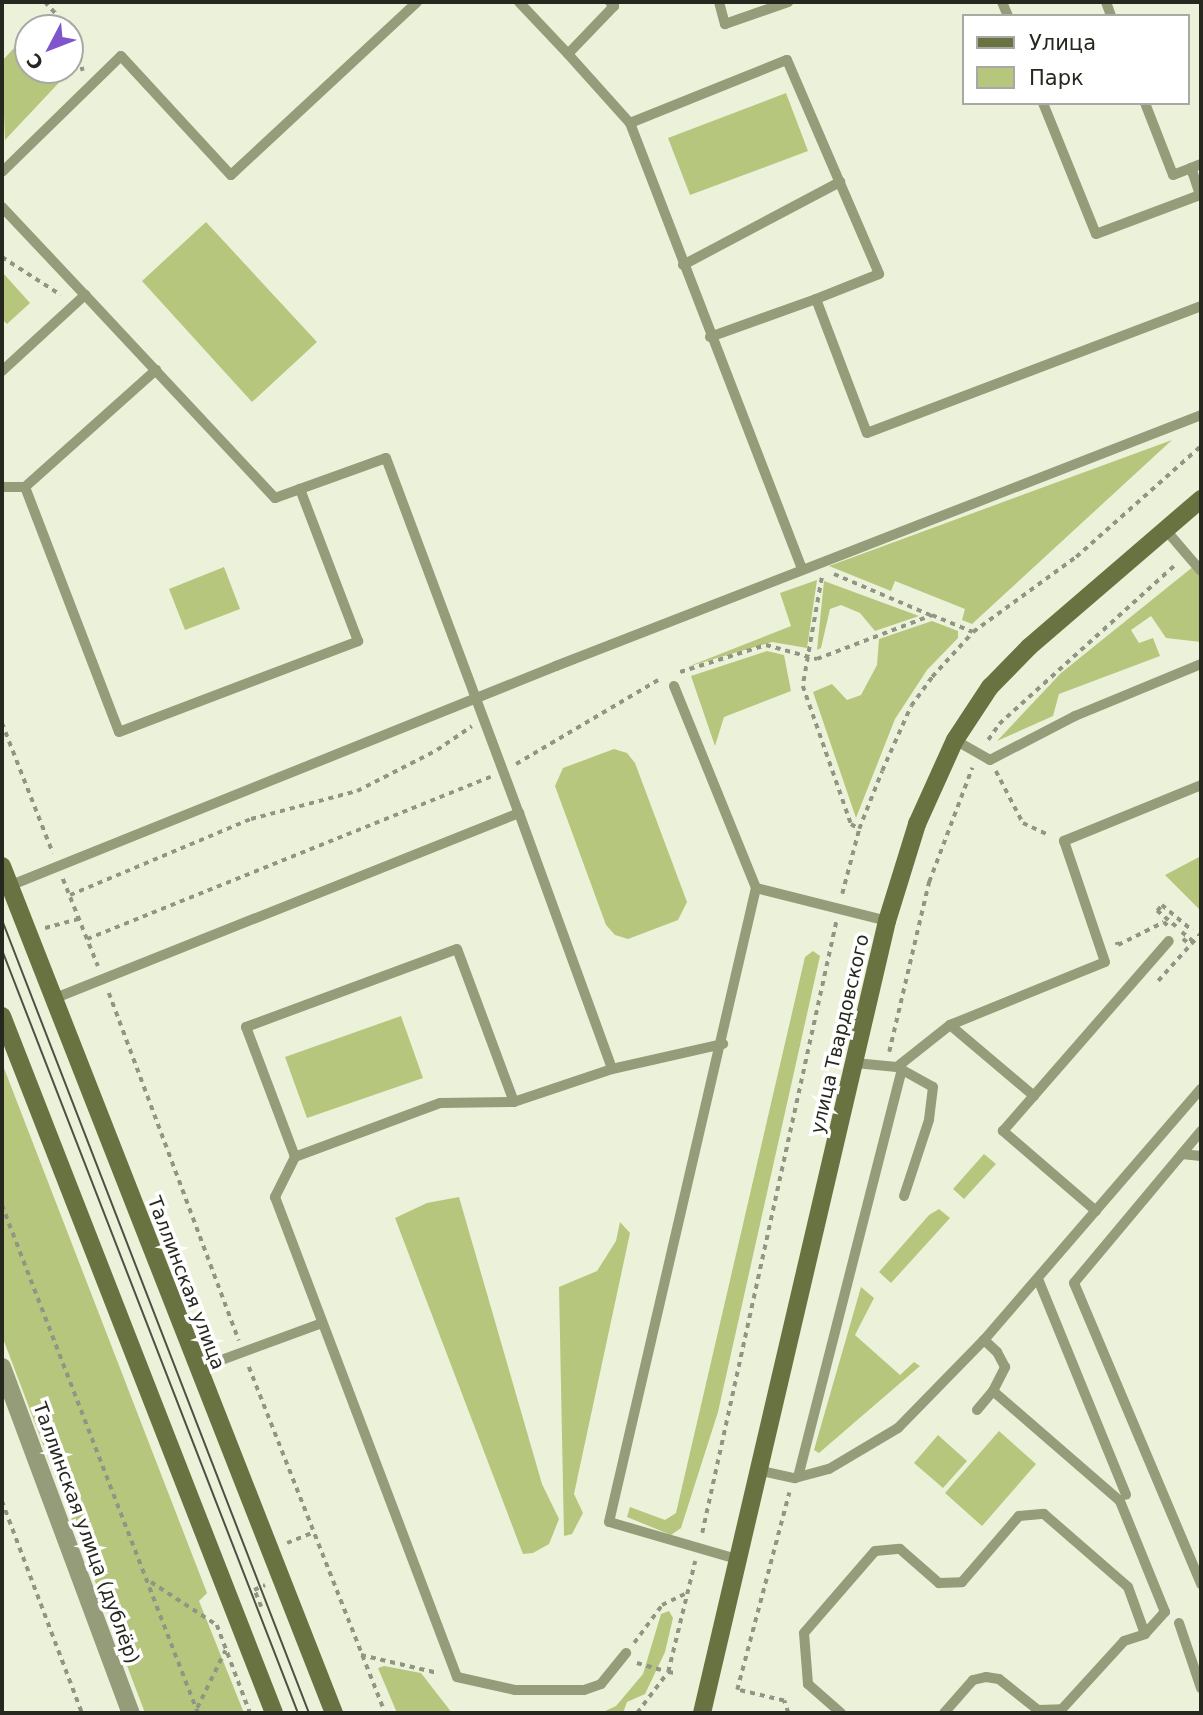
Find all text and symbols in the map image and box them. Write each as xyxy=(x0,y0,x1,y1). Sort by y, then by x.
north arrow xyxy=(14,14,84,84)
legend xyxy=(962,14,1189,105)
text: Улица xyxy=(1029,31,1096,55)
text: С xyxy=(22,49,48,74)
text: Парк xyxy=(1029,66,1084,90)
street label: улица Твардовского xyxy=(806,932,874,1136)
street label: Таллинская улица xyxy=(142,1193,230,1373)
street label: Таллинская улица (дублёр) xyxy=(28,1399,144,1667)

